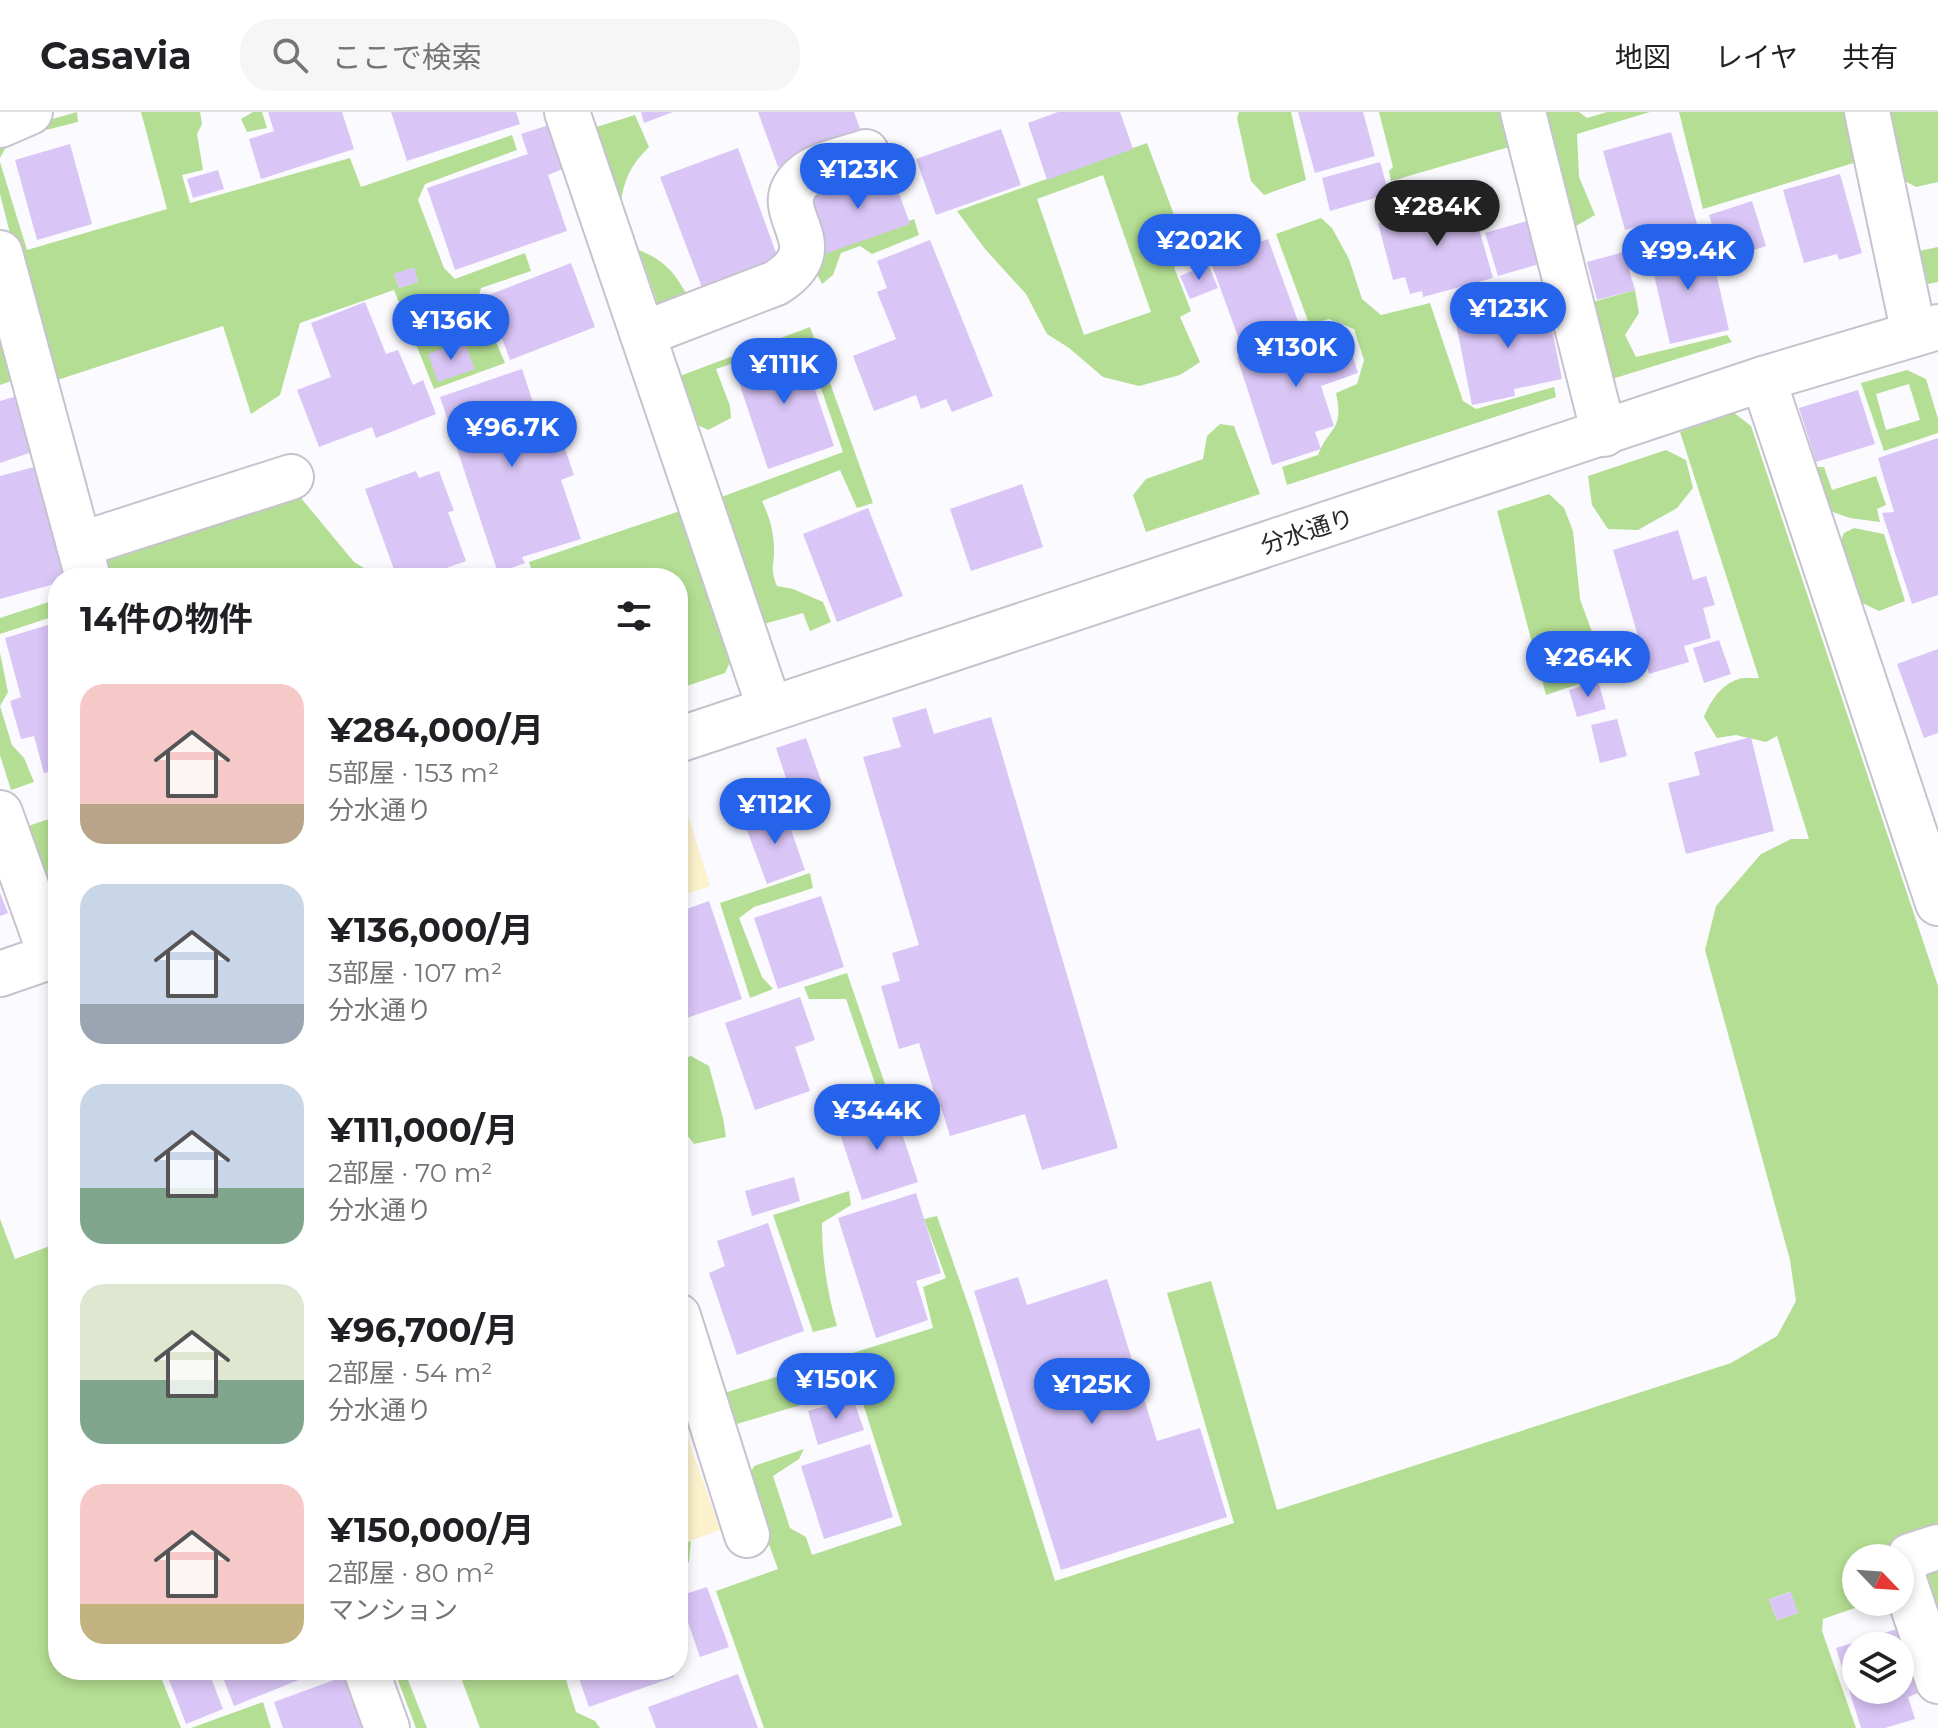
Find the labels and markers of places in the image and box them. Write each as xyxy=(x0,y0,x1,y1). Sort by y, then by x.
pin: ¥123K xyxy=(802,143,914,211)
pin: ¥284K xyxy=(1381,180,1493,248)
pin: ¥202K xyxy=(1143,214,1255,282)
pin: ¥99.4K xyxy=(1623,224,1753,292)
pin: ¥123K xyxy=(1452,282,1564,350)
pin: ¥136K xyxy=(395,294,507,362)
pin: ¥130K xyxy=(1240,321,1352,389)
pin: ¥111K xyxy=(728,338,840,406)
pin: ¥96.7K xyxy=(447,401,577,469)
pin: ¥264K xyxy=(1532,631,1644,699)
pin: ¥112K xyxy=(719,778,831,846)
pin: ¥344K xyxy=(821,1084,933,1152)
pin: ¥150K xyxy=(780,1353,892,1421)
pin: ¥125K xyxy=(1036,1358,1148,1426)

